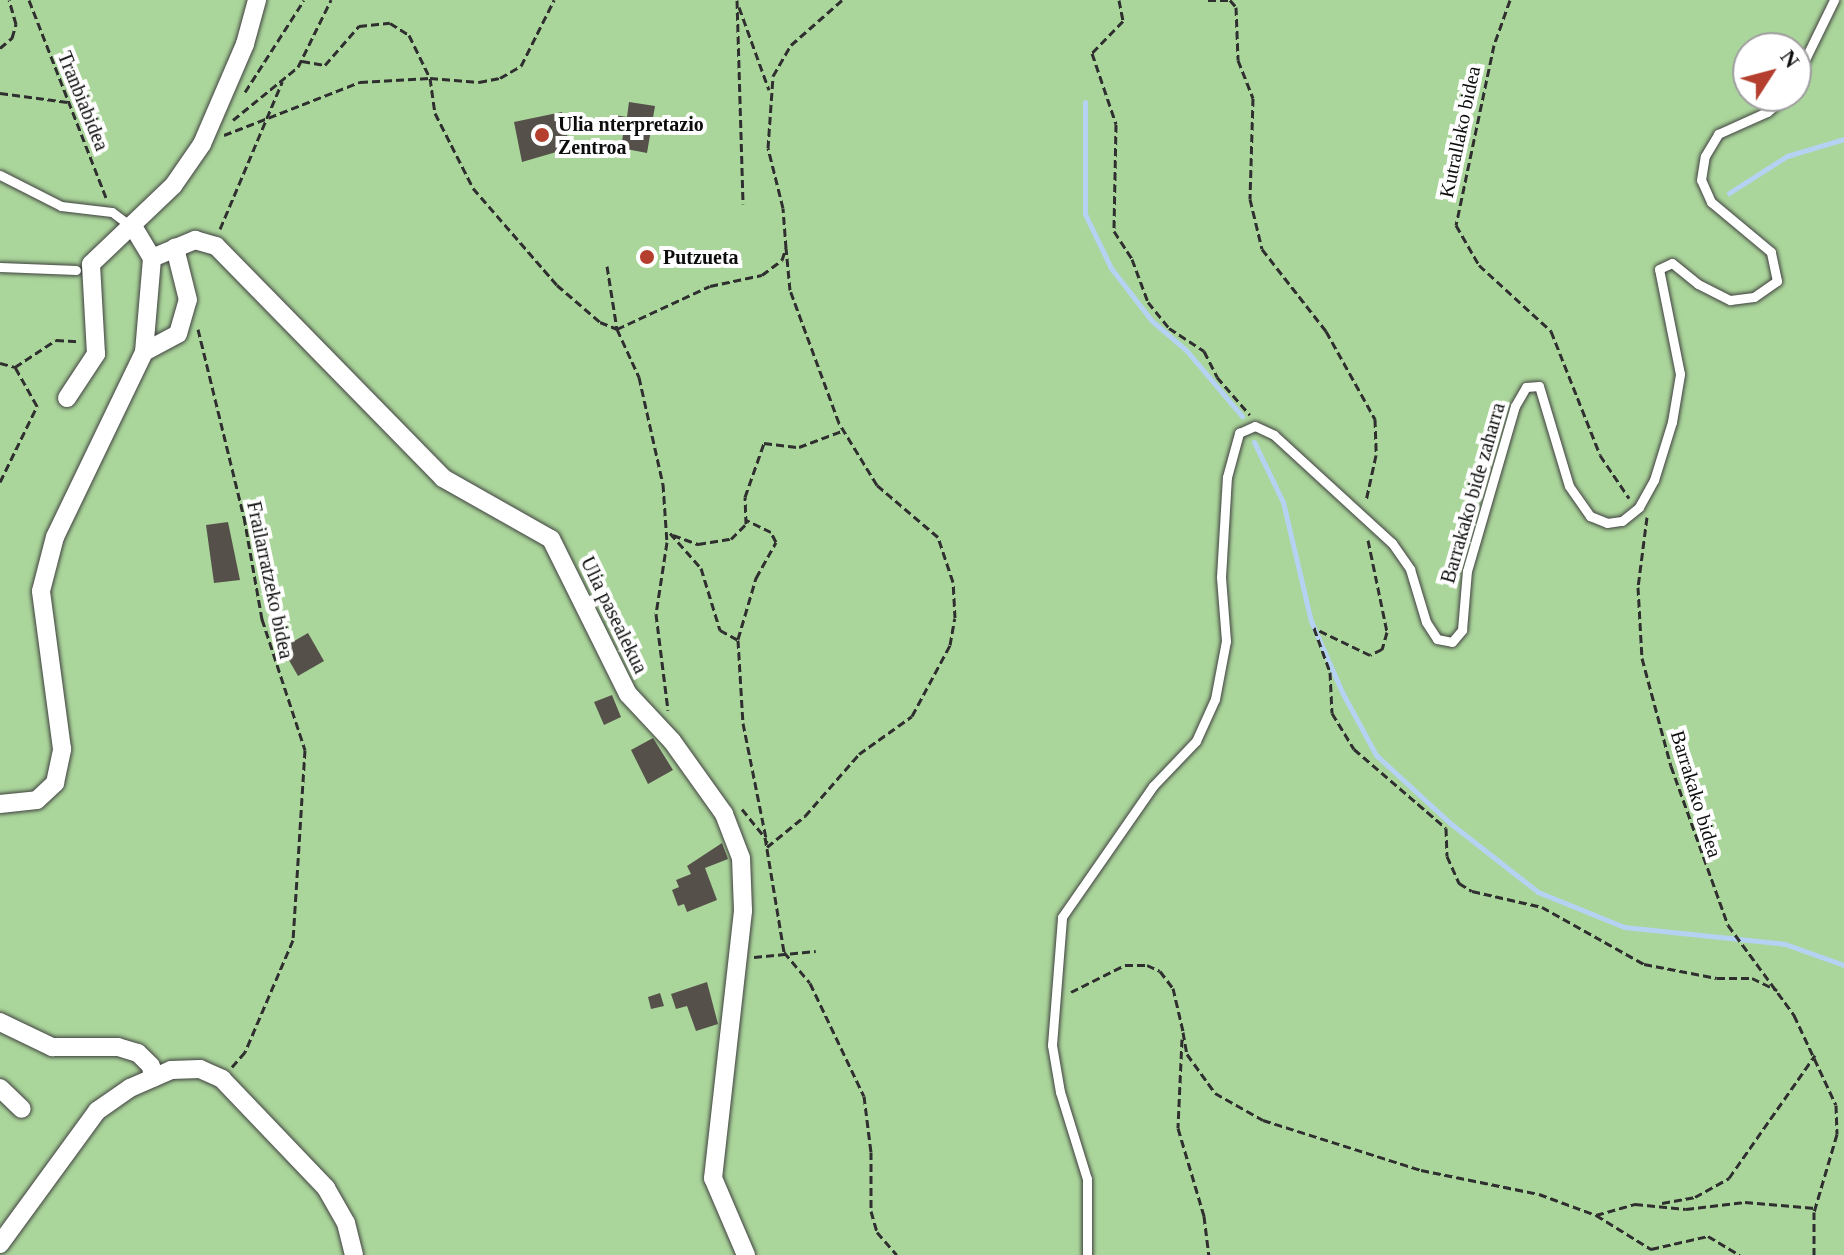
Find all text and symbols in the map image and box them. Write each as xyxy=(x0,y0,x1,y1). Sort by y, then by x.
north arrow xyxy=(1732,32,1812,112)
text: N xyxy=(1775,45,1805,73)
street label: Tranbiabidea xyxy=(52,48,114,154)
street label: Kutrallako bidea xyxy=(1434,64,1486,200)
place label: Ulia nterpretazio Zentroa xyxy=(558,112,704,159)
marker: Ulia nterpretazio Zentroa xyxy=(533,126,551,144)
place label: Putzueta xyxy=(663,245,739,269)
marker: Putzueta xyxy=(638,248,656,266)
street label: Barrakako bide zaharra xyxy=(1436,400,1510,586)
street label: Frailarratzeko bidea xyxy=(242,499,298,661)
street label: Ulia pasealekua xyxy=(575,553,653,677)
street label: Barrakako bidea xyxy=(1665,728,1727,860)

